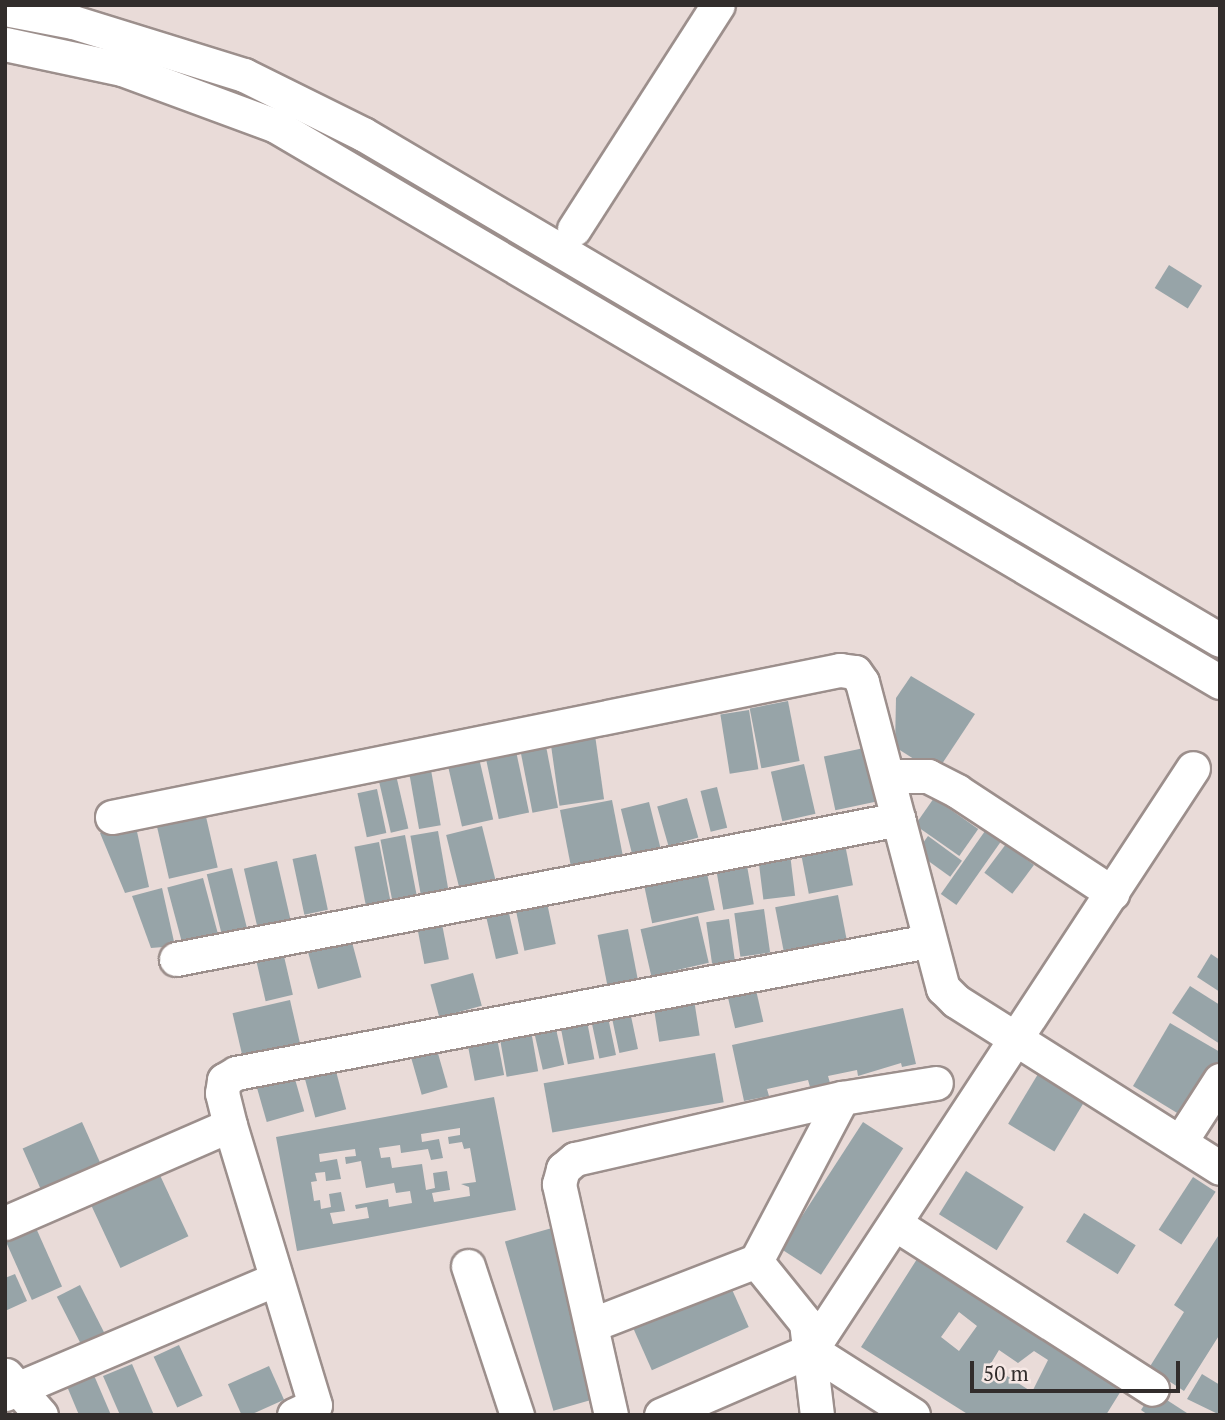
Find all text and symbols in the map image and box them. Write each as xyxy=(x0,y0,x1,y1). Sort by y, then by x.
scale bar xyxy=(973,1346,1183,1390)
text: 50 m xyxy=(983,1359,1029,1387)

